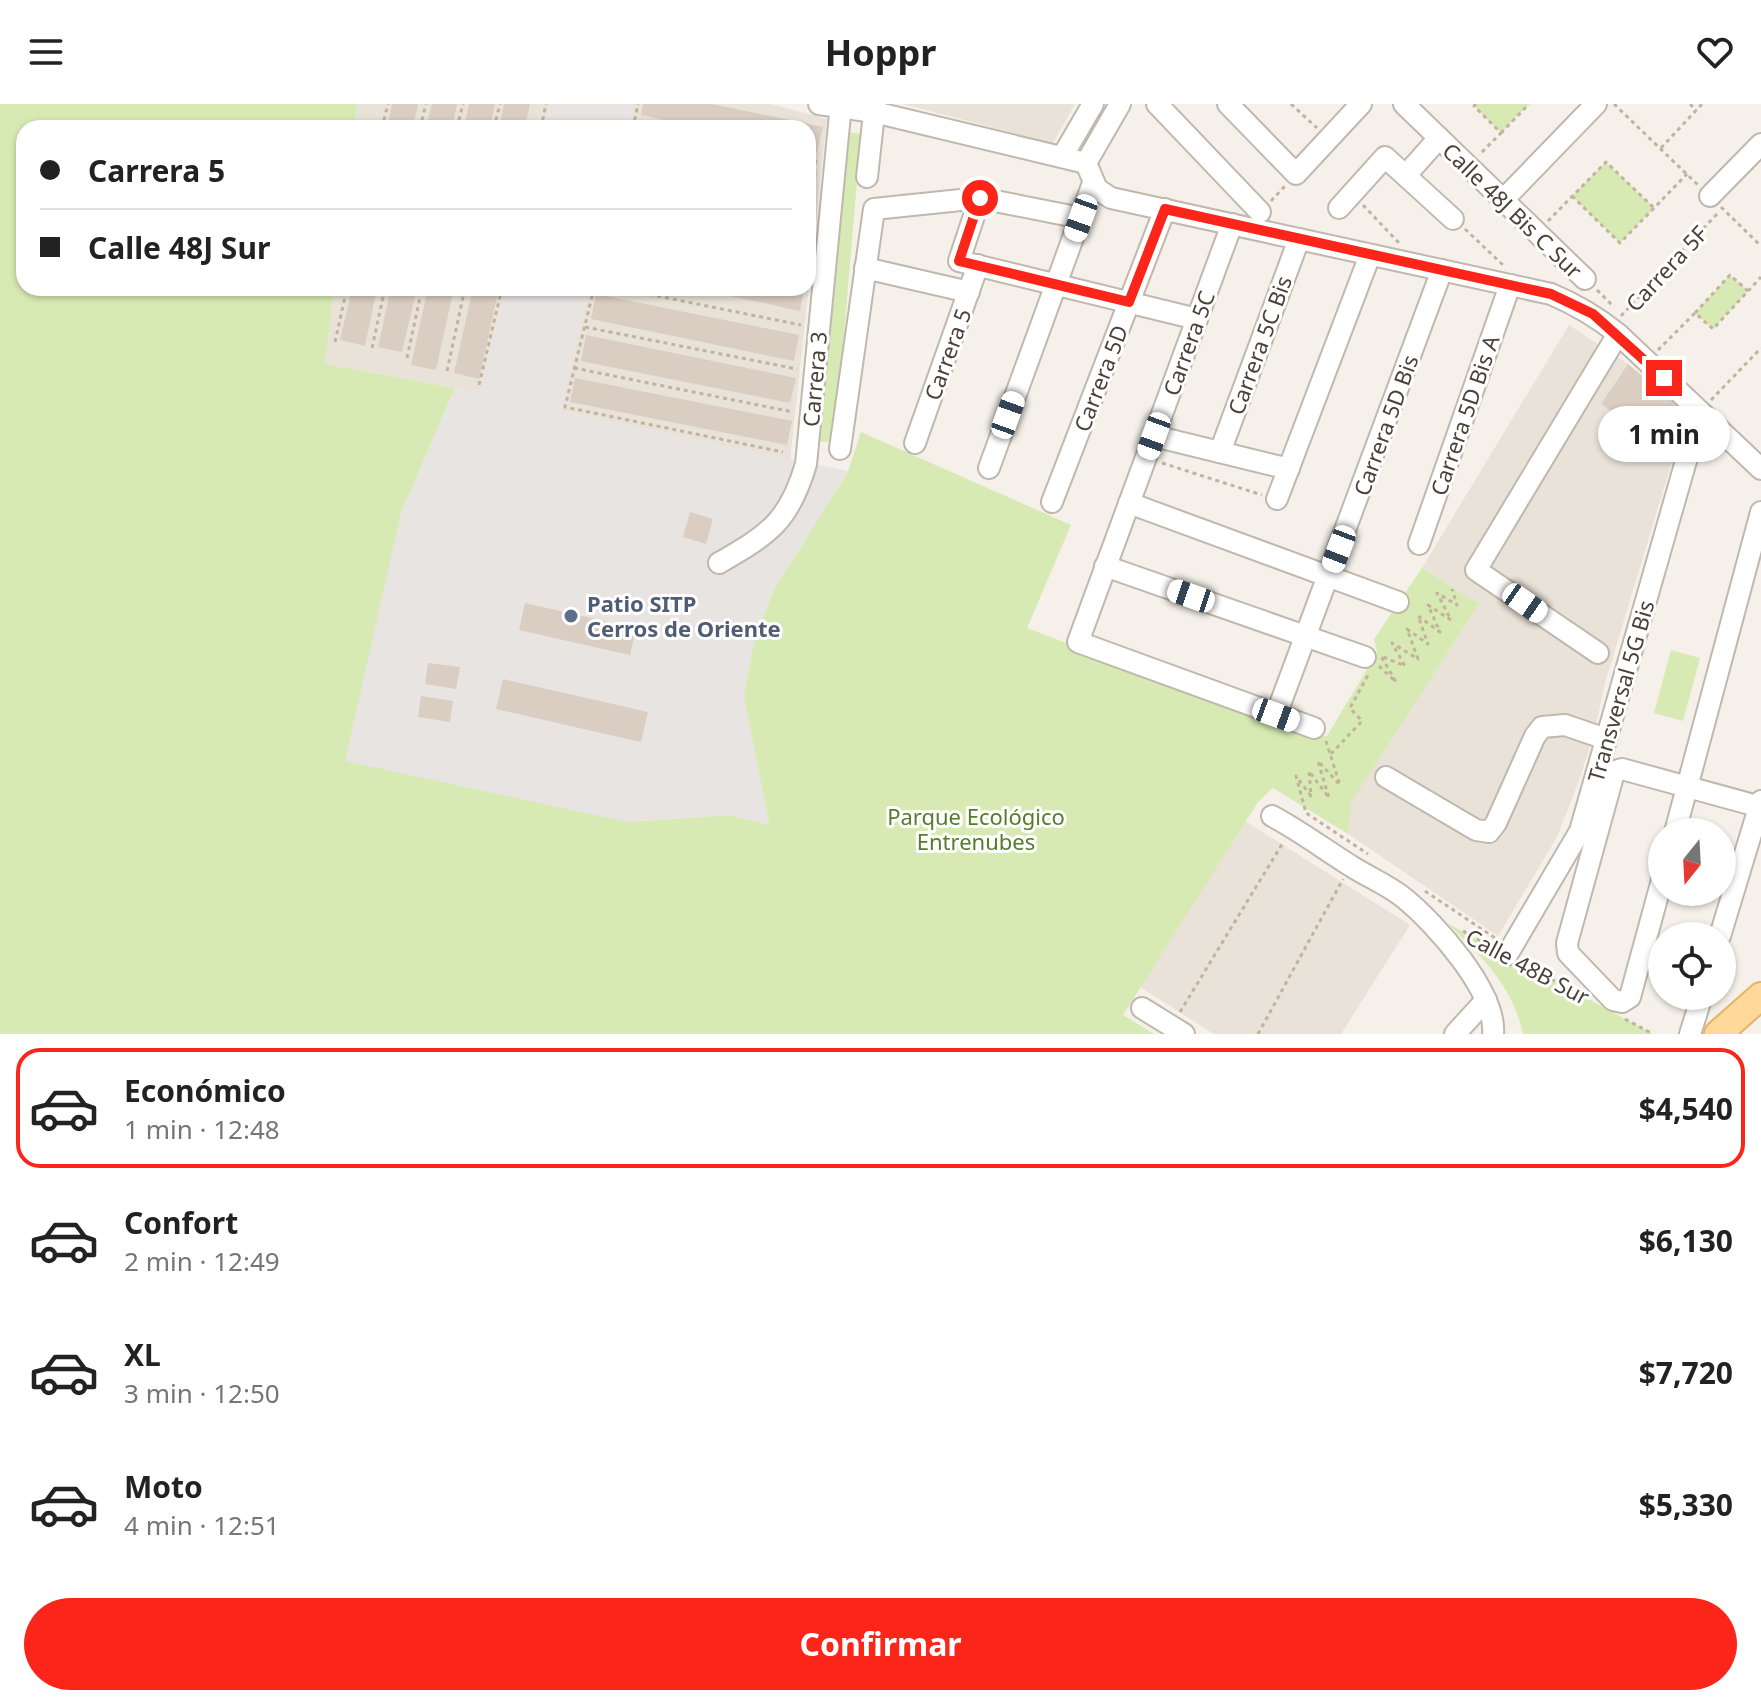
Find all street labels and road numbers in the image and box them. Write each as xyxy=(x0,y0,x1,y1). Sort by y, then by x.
street label: Calle 48J Bis C Sur xyxy=(1437,136,1589,284)
street label: Carrera 5F xyxy=(1619,219,1713,317)
street label: Carrera 5C Bis xyxy=(1220,271,1298,419)
street label: Carrera 5C xyxy=(1155,286,1221,400)
street label: Carrera 5 xyxy=(917,304,977,404)
street label: Carrera 5D xyxy=(1066,320,1134,436)
street label: Carrera 3 xyxy=(795,330,833,428)
street label: Carrera 5D Bis A xyxy=(1423,330,1506,499)
street label: Carrera 5D Bis xyxy=(1346,350,1424,500)
street label: Transversal 5G Bis xyxy=(1580,596,1660,786)
street label: Calle 48B Sur xyxy=(1461,921,1595,1011)

